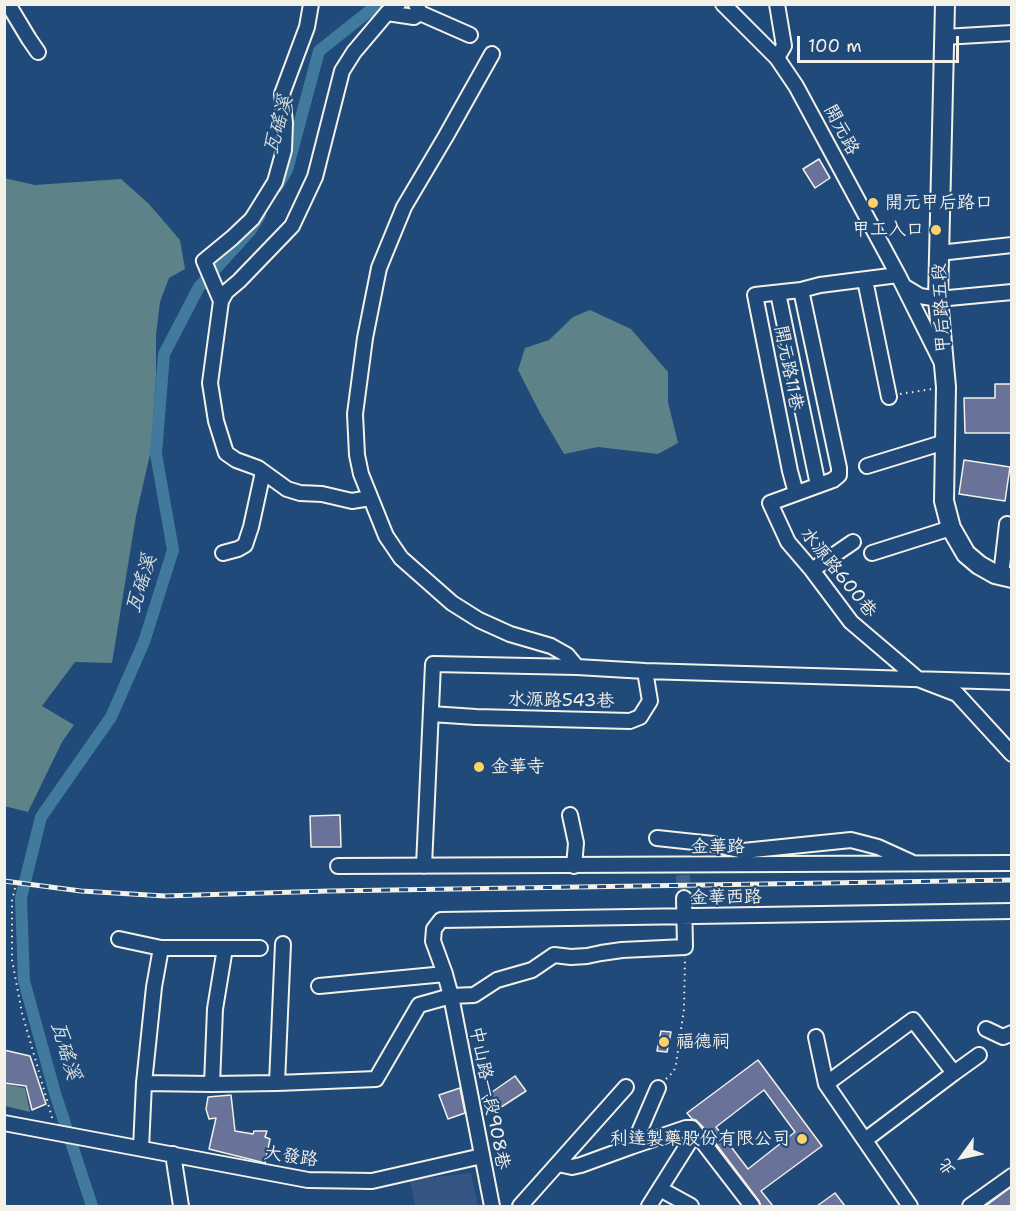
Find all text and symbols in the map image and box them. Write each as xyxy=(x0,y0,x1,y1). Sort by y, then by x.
scale bar xyxy=(800,24,962,62)
text: 100 m xyxy=(808,34,862,58)
water label: 瓦磘溪 xyxy=(260,93,298,157)
street label: 開元路 xyxy=(819,101,863,159)
place label: 開元甲后路口 xyxy=(885,192,993,214)
marker: 開元甲后路口 xyxy=(866,196,880,210)
place label: 甲工入口 xyxy=(852,219,924,241)
marker: 甲工入口 xyxy=(929,223,943,237)
street label: 甲后路五段 xyxy=(929,262,955,354)
street label: 開元路11巷 xyxy=(769,324,807,412)
street label: 水源路600巷 xyxy=(795,524,881,622)
water label: 瓦磘溪 xyxy=(122,552,162,616)
street label: 水源路543巷 xyxy=(508,689,614,713)
place label: 金華寺 xyxy=(491,756,545,778)
marker: 金華寺 xyxy=(472,760,486,774)
street label: 金華路 xyxy=(691,836,745,858)
street label: 金華西路 xyxy=(690,887,762,909)
water label: 瓦磘溪 xyxy=(45,1019,85,1083)
street label: 中山路一段908巷 xyxy=(465,1025,513,1171)
place label: 福德祠 xyxy=(676,1031,730,1053)
marker: 福德祠 xyxy=(657,1035,671,1049)
north arrow xyxy=(932,1127,992,1187)
place label: 利達製藥股份有限公司 xyxy=(610,1128,790,1150)
marker: 利達製藥股份有限公司 xyxy=(795,1132,809,1146)
street label: 大發路 xyxy=(263,1143,319,1171)
text: 北 xyxy=(933,1155,960,1180)

